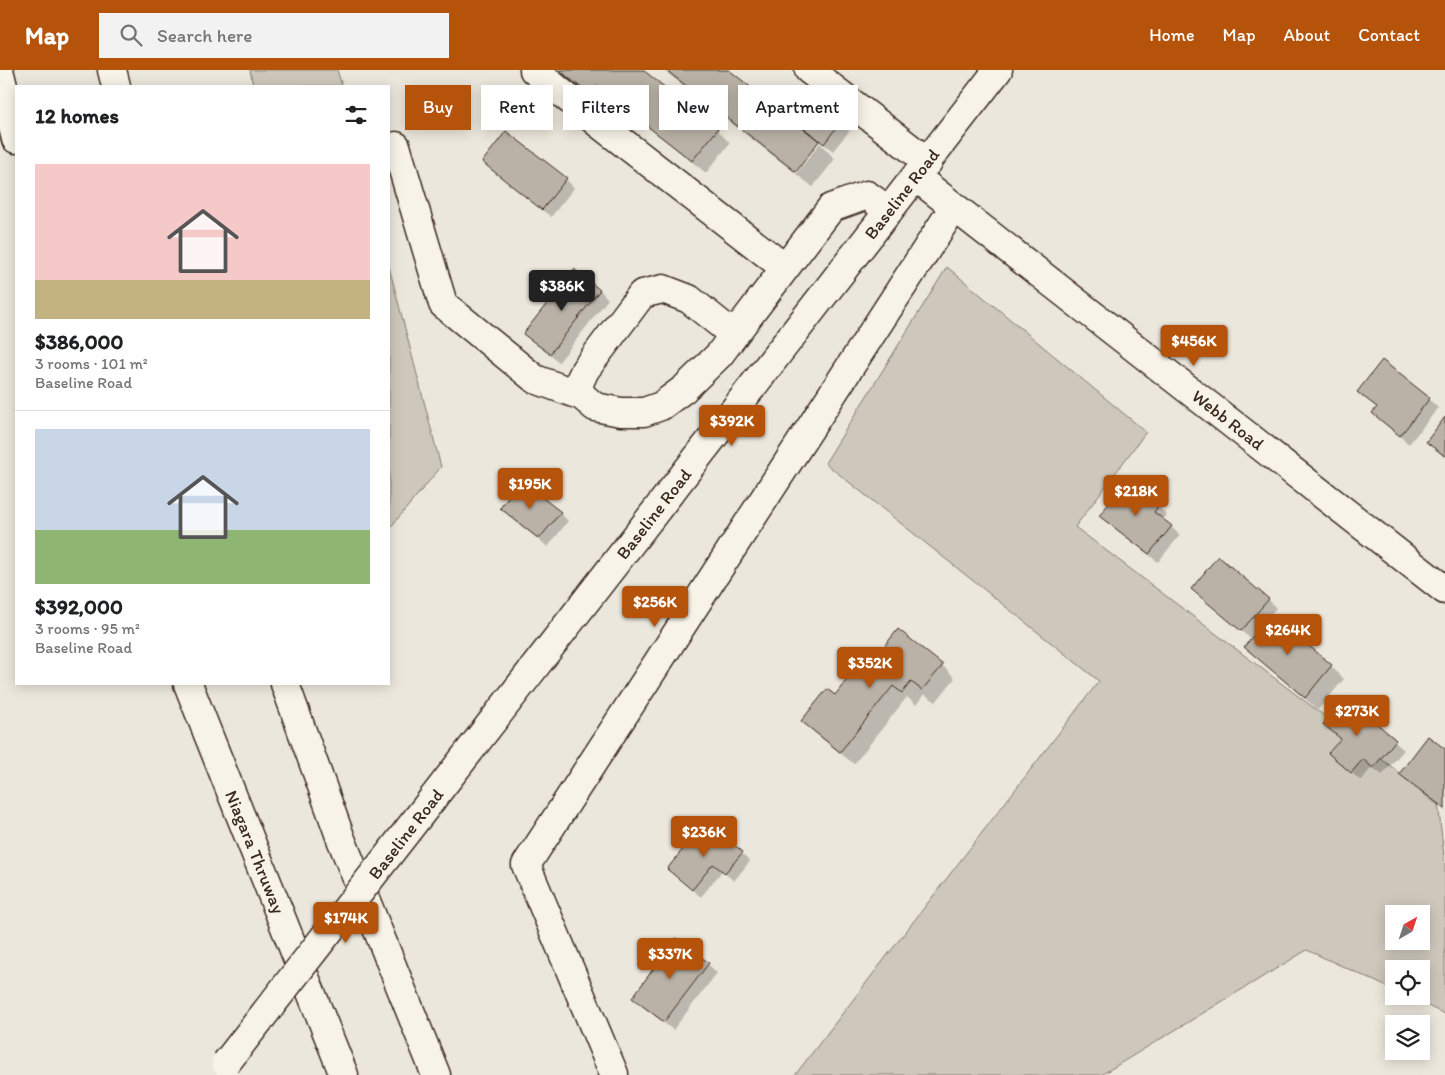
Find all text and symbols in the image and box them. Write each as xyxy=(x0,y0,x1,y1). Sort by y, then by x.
search box xyxy=(99,13,449,58)
text: Map xyxy=(25,21,69,50)
icon: search xyxy=(117,21,145,49)
text: Search here xyxy=(157,24,252,47)
text: Home xyxy=(1149,24,1195,46)
text: Map xyxy=(1223,24,1256,46)
text: About xyxy=(1284,24,1330,46)
text: Contact xyxy=(1358,24,1420,46)
chip: Buy xyxy=(405,85,471,130)
chip: Rent xyxy=(481,85,553,130)
chip: Filters xyxy=(563,85,649,130)
chip: New xyxy=(659,85,728,130)
chip: Apartment xyxy=(738,85,858,130)
icon: filters xyxy=(342,101,370,129)
text: 12 homes xyxy=(35,103,119,128)
street label: Baseline Road xyxy=(860,144,944,244)
icon: home xyxy=(158,196,248,286)
pin: $386K xyxy=(527,270,597,312)
text: $386K xyxy=(540,276,584,295)
pin: $456K xyxy=(1159,324,1229,367)
text: $386,000 xyxy=(35,329,124,354)
text: $456K xyxy=(1172,331,1216,350)
text: 3 rooms · 101 m² xyxy=(35,354,148,373)
text: Baseline Road xyxy=(35,373,132,392)
street label: Webb Road xyxy=(1188,385,1269,455)
pin: $392K xyxy=(697,404,767,447)
text: $392K xyxy=(710,411,754,430)
icon: home xyxy=(158,462,248,552)
street label: Baseline Road xyxy=(612,464,696,564)
pin: $195K xyxy=(495,468,565,510)
text: $195K xyxy=(509,474,551,493)
pin: $218K xyxy=(1101,474,1171,517)
text: $218K xyxy=(1115,481,1157,500)
pin: $256K xyxy=(620,586,690,628)
text: $256K xyxy=(633,592,677,611)
text: $392,000 xyxy=(35,594,123,619)
pin: $264K xyxy=(1253,614,1323,656)
text: 3 rooms · 95 m² xyxy=(35,619,140,638)
text: $264K xyxy=(1266,620,1310,639)
text: Baseline Road xyxy=(35,638,132,657)
pin: $352K xyxy=(835,646,905,689)
text: $352K xyxy=(848,653,892,672)
pin: $273K xyxy=(1322,694,1392,737)
text: $273K xyxy=(1335,701,1379,720)
street label: Baseline Road xyxy=(364,784,448,884)
street label: Niagara Thruway xyxy=(220,787,290,917)
pin: $236K xyxy=(669,816,739,858)
text: $236K xyxy=(682,822,726,841)
pin: $174K xyxy=(311,902,381,944)
north arrow xyxy=(1385,905,1430,950)
map controls xyxy=(1385,905,1430,1060)
text: $174K xyxy=(324,908,368,927)
pin: $337K xyxy=(635,938,705,980)
text: $337K xyxy=(648,944,692,963)
button: locate xyxy=(1385,960,1430,1005)
button: layers xyxy=(1385,1015,1430,1060)

